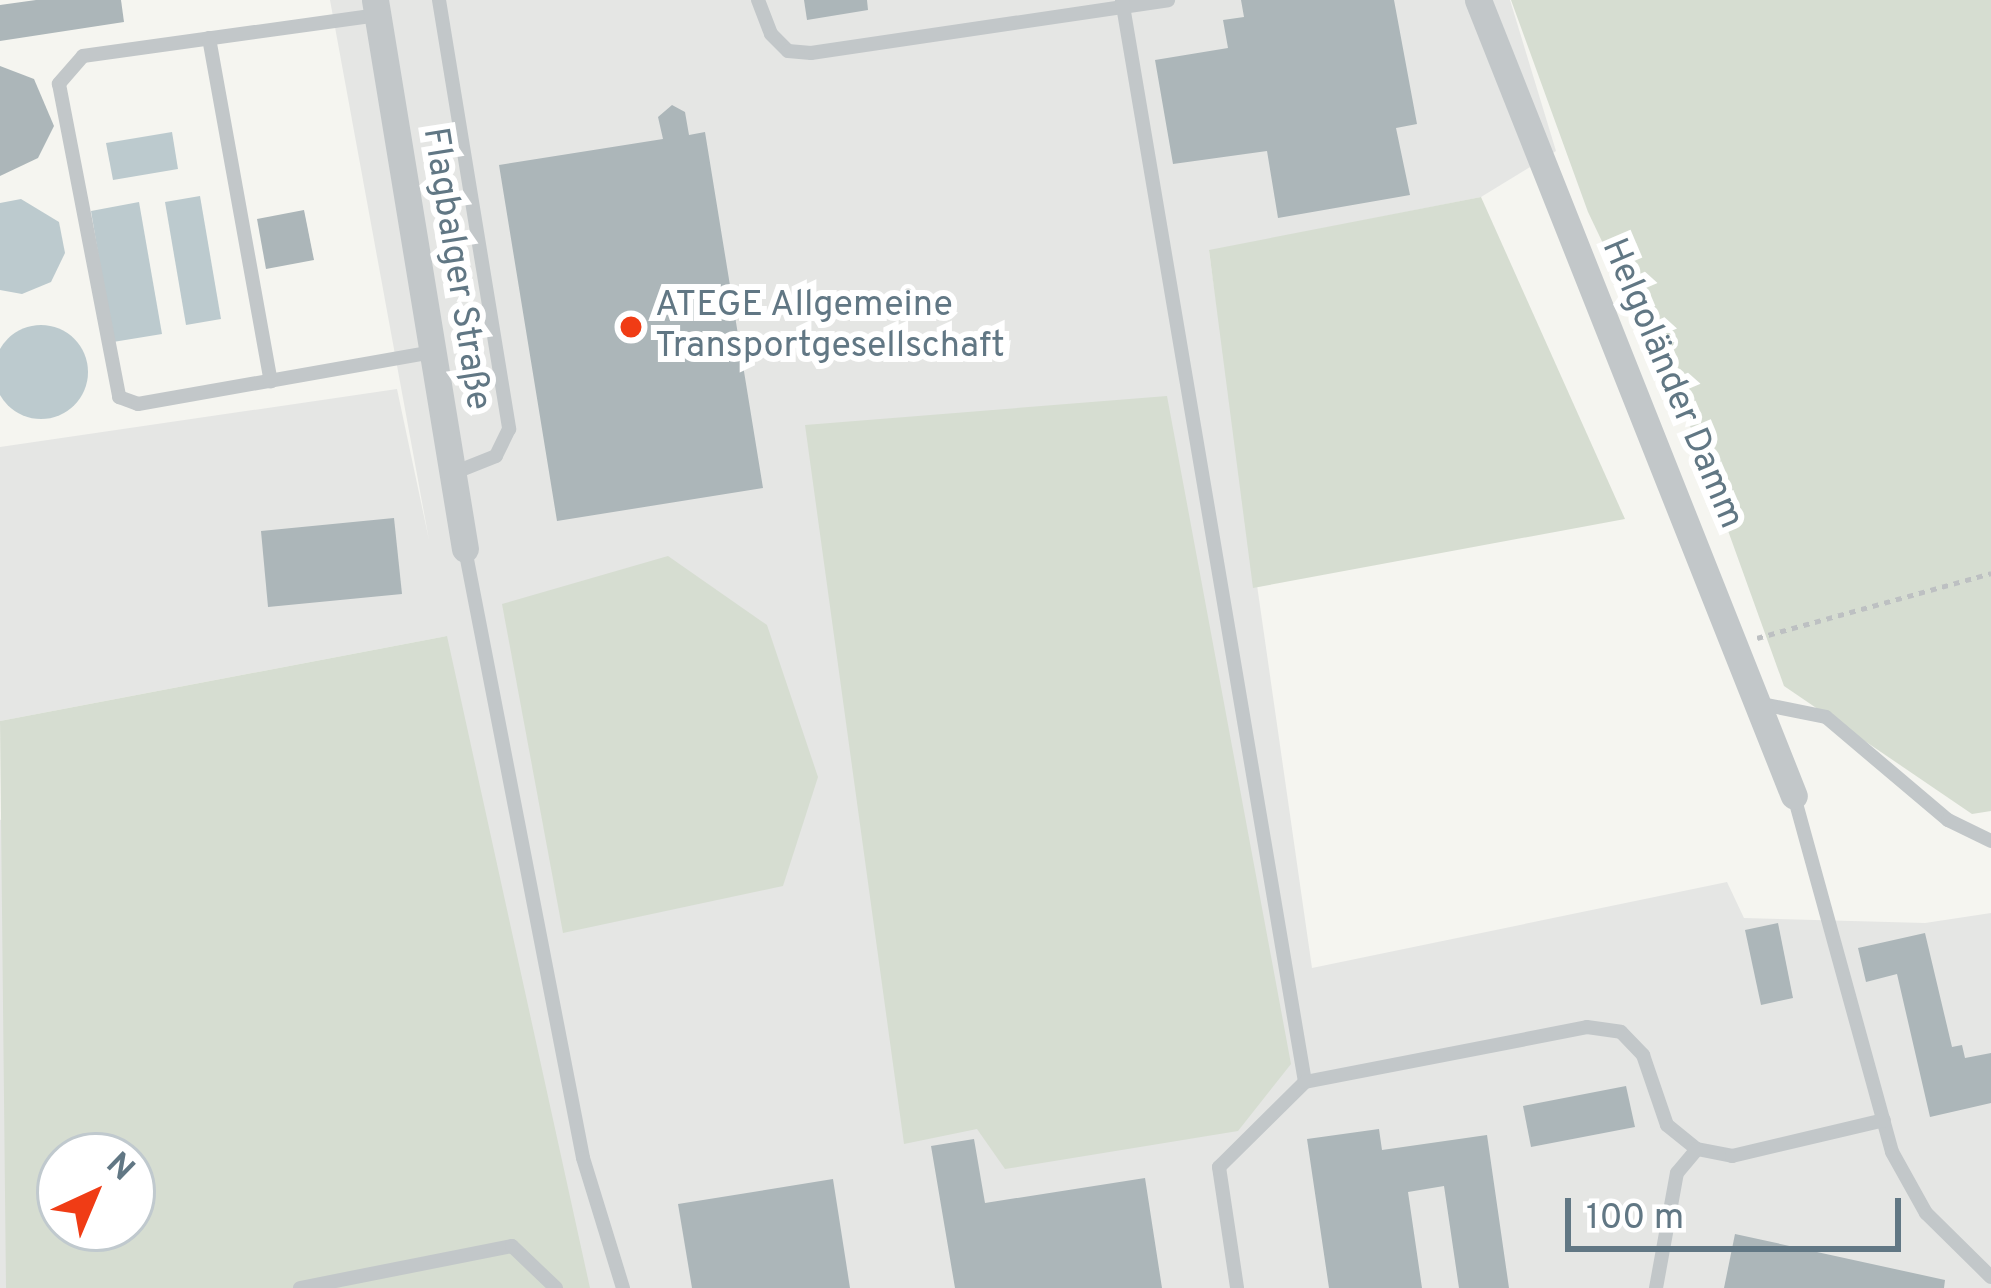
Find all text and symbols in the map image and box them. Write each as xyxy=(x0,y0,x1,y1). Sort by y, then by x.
street label: Flagbalger Straße xyxy=(411,125,499,413)
street label: Helgoländer Damm xyxy=(1590,233,1752,535)
place label: ATEGE Allgemeine Transportgesellschaft xyxy=(655,284,1005,369)
marker: ATEGE Allgemeine Transportgesellschaft xyxy=(618,314,644,340)
north arrow xyxy=(36,1132,156,1252)
text: N xyxy=(96,1145,142,1192)
scale bar xyxy=(1571,1174,1907,1248)
text: 100 m xyxy=(1586,1196,1684,1242)

